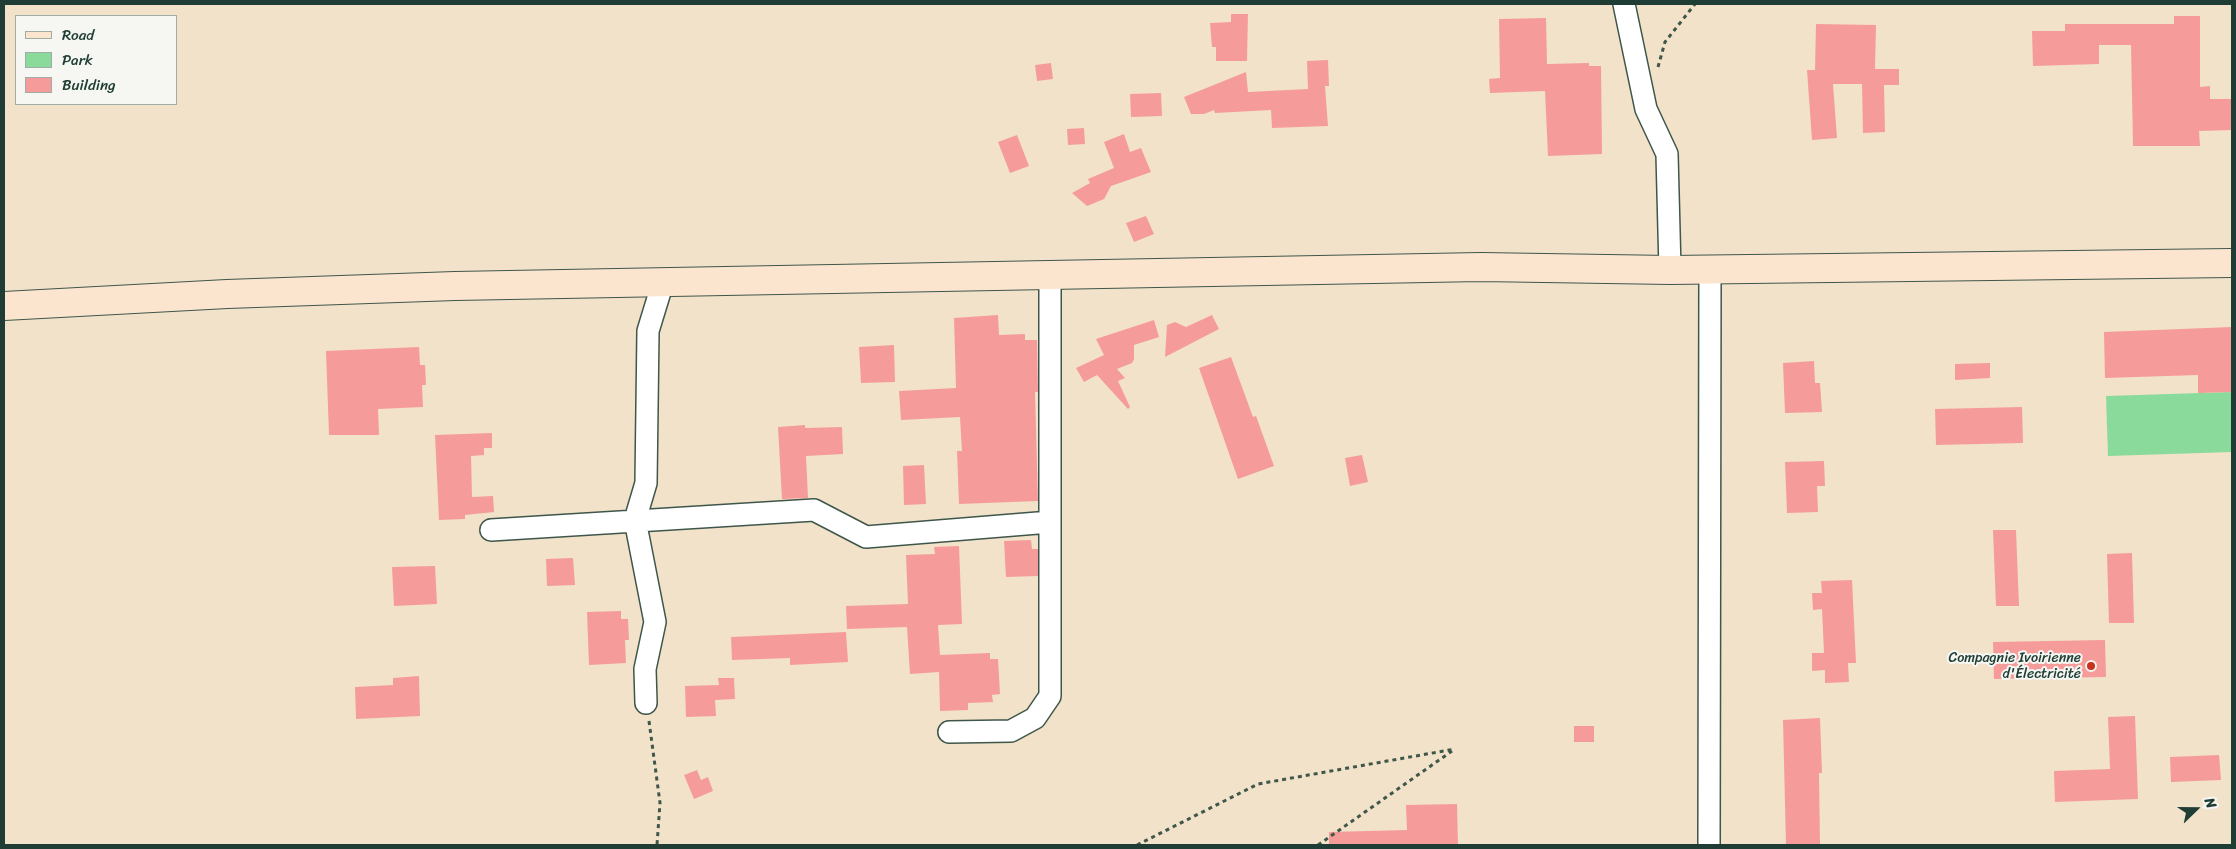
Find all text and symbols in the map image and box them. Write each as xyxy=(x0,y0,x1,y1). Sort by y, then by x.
legend xyxy=(15,15,178,105)
text: Road xyxy=(62,22,94,48)
text: Park xyxy=(62,47,93,73)
text: Building xyxy=(62,72,116,98)
place label: Compagnie Ivoirienne d'Électricité xyxy=(1948,650,2081,682)
marker: Compagnie Ivoirienne d'Électricité xyxy=(2085,660,2097,672)
north arrow xyxy=(2171,784,2221,834)
text: N xyxy=(2197,794,2224,812)

